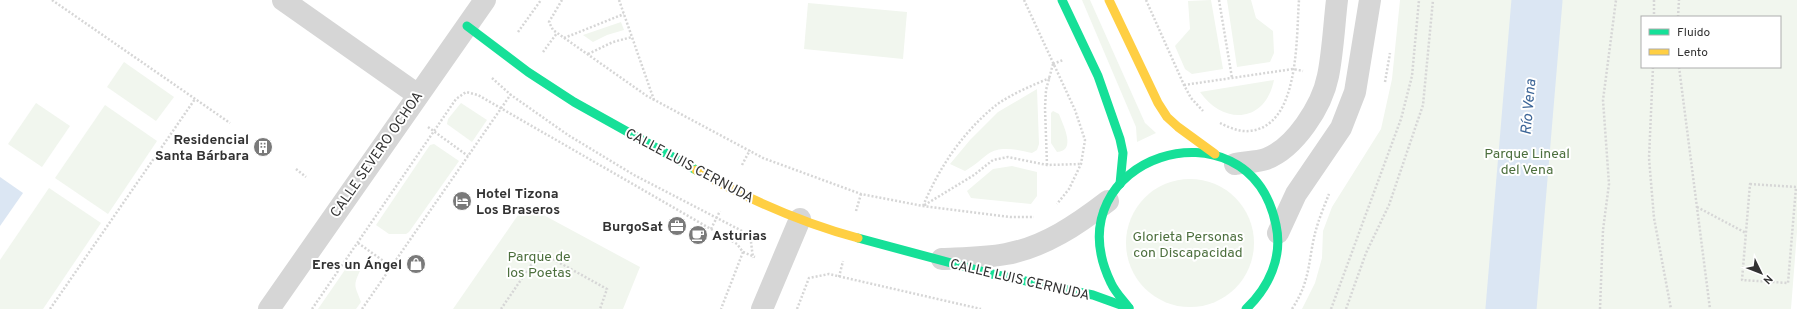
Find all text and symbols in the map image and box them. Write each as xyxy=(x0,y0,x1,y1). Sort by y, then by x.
legend xyxy=(1641,16,1781,68)
text: Fluido xyxy=(1677,25,1710,41)
text: Lento xyxy=(1677,45,1708,61)
water label: Río Vena xyxy=(1518,78,1541,136)
street label: CALLE SEVERO OCHOA xyxy=(327,89,427,221)
street label: CALLE LUIS CERNUDA xyxy=(622,125,756,207)
place label: Residencial Santa Bárbara xyxy=(155,132,249,165)
building icon: Residencial Santa Bárbara xyxy=(252,136,274,158)
park label: Parque Lineal del Vena xyxy=(1484,146,1570,179)
place label: Hotel Tizona Los Braseros xyxy=(476,186,560,219)
hotel icon: Hotel Tizona Los Braseros xyxy=(451,190,473,212)
office icon: BurgoSat xyxy=(666,215,688,237)
place label: BurgoSat xyxy=(602,219,663,236)
cafe icon: Asturias xyxy=(687,224,709,246)
place label: Asturias xyxy=(712,228,767,245)
park label: Glorieta Personas con Discapacidad xyxy=(1132,229,1244,262)
park label: Parque de los Poetas xyxy=(507,249,571,282)
shop icon: Eres un Ángel xyxy=(405,253,427,275)
north arrow xyxy=(1741,253,1781,293)
place label: Eres un Ángel xyxy=(312,256,402,274)
street label: CALLE LUIS CERNUDA xyxy=(948,256,1091,305)
text: N xyxy=(1760,271,1775,287)

